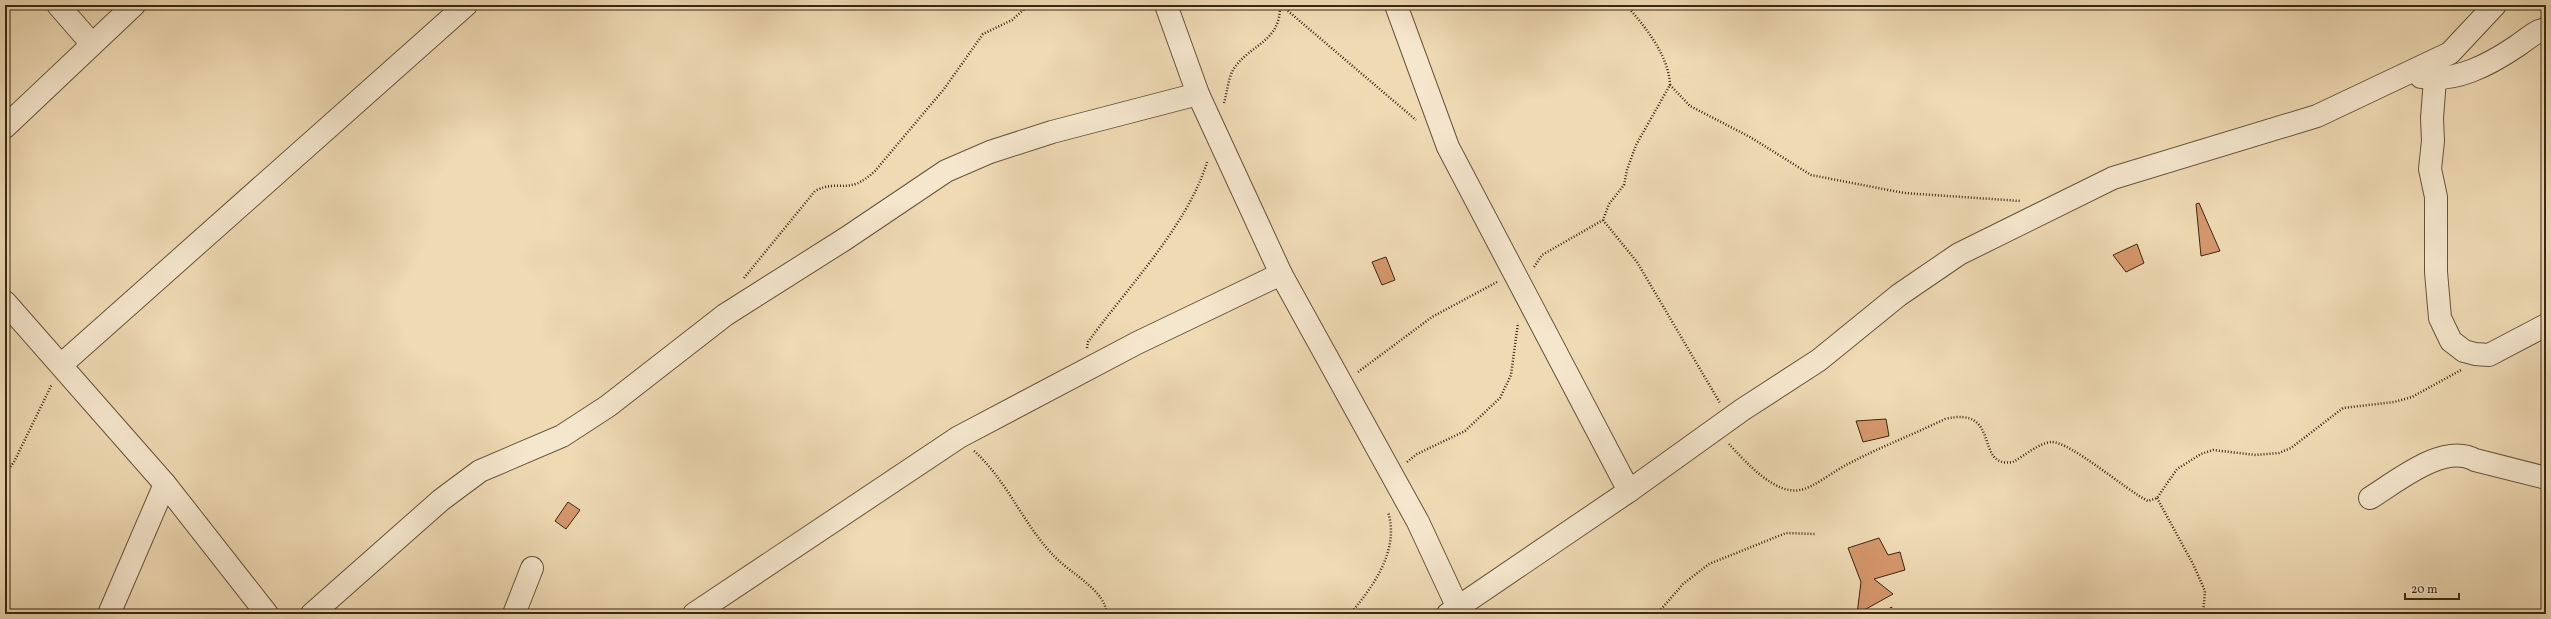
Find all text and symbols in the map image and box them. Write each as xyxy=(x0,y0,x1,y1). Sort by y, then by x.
scale bar xyxy=(2405,575,2459,601)
text: 20 m xyxy=(2411,582,2438,598)

